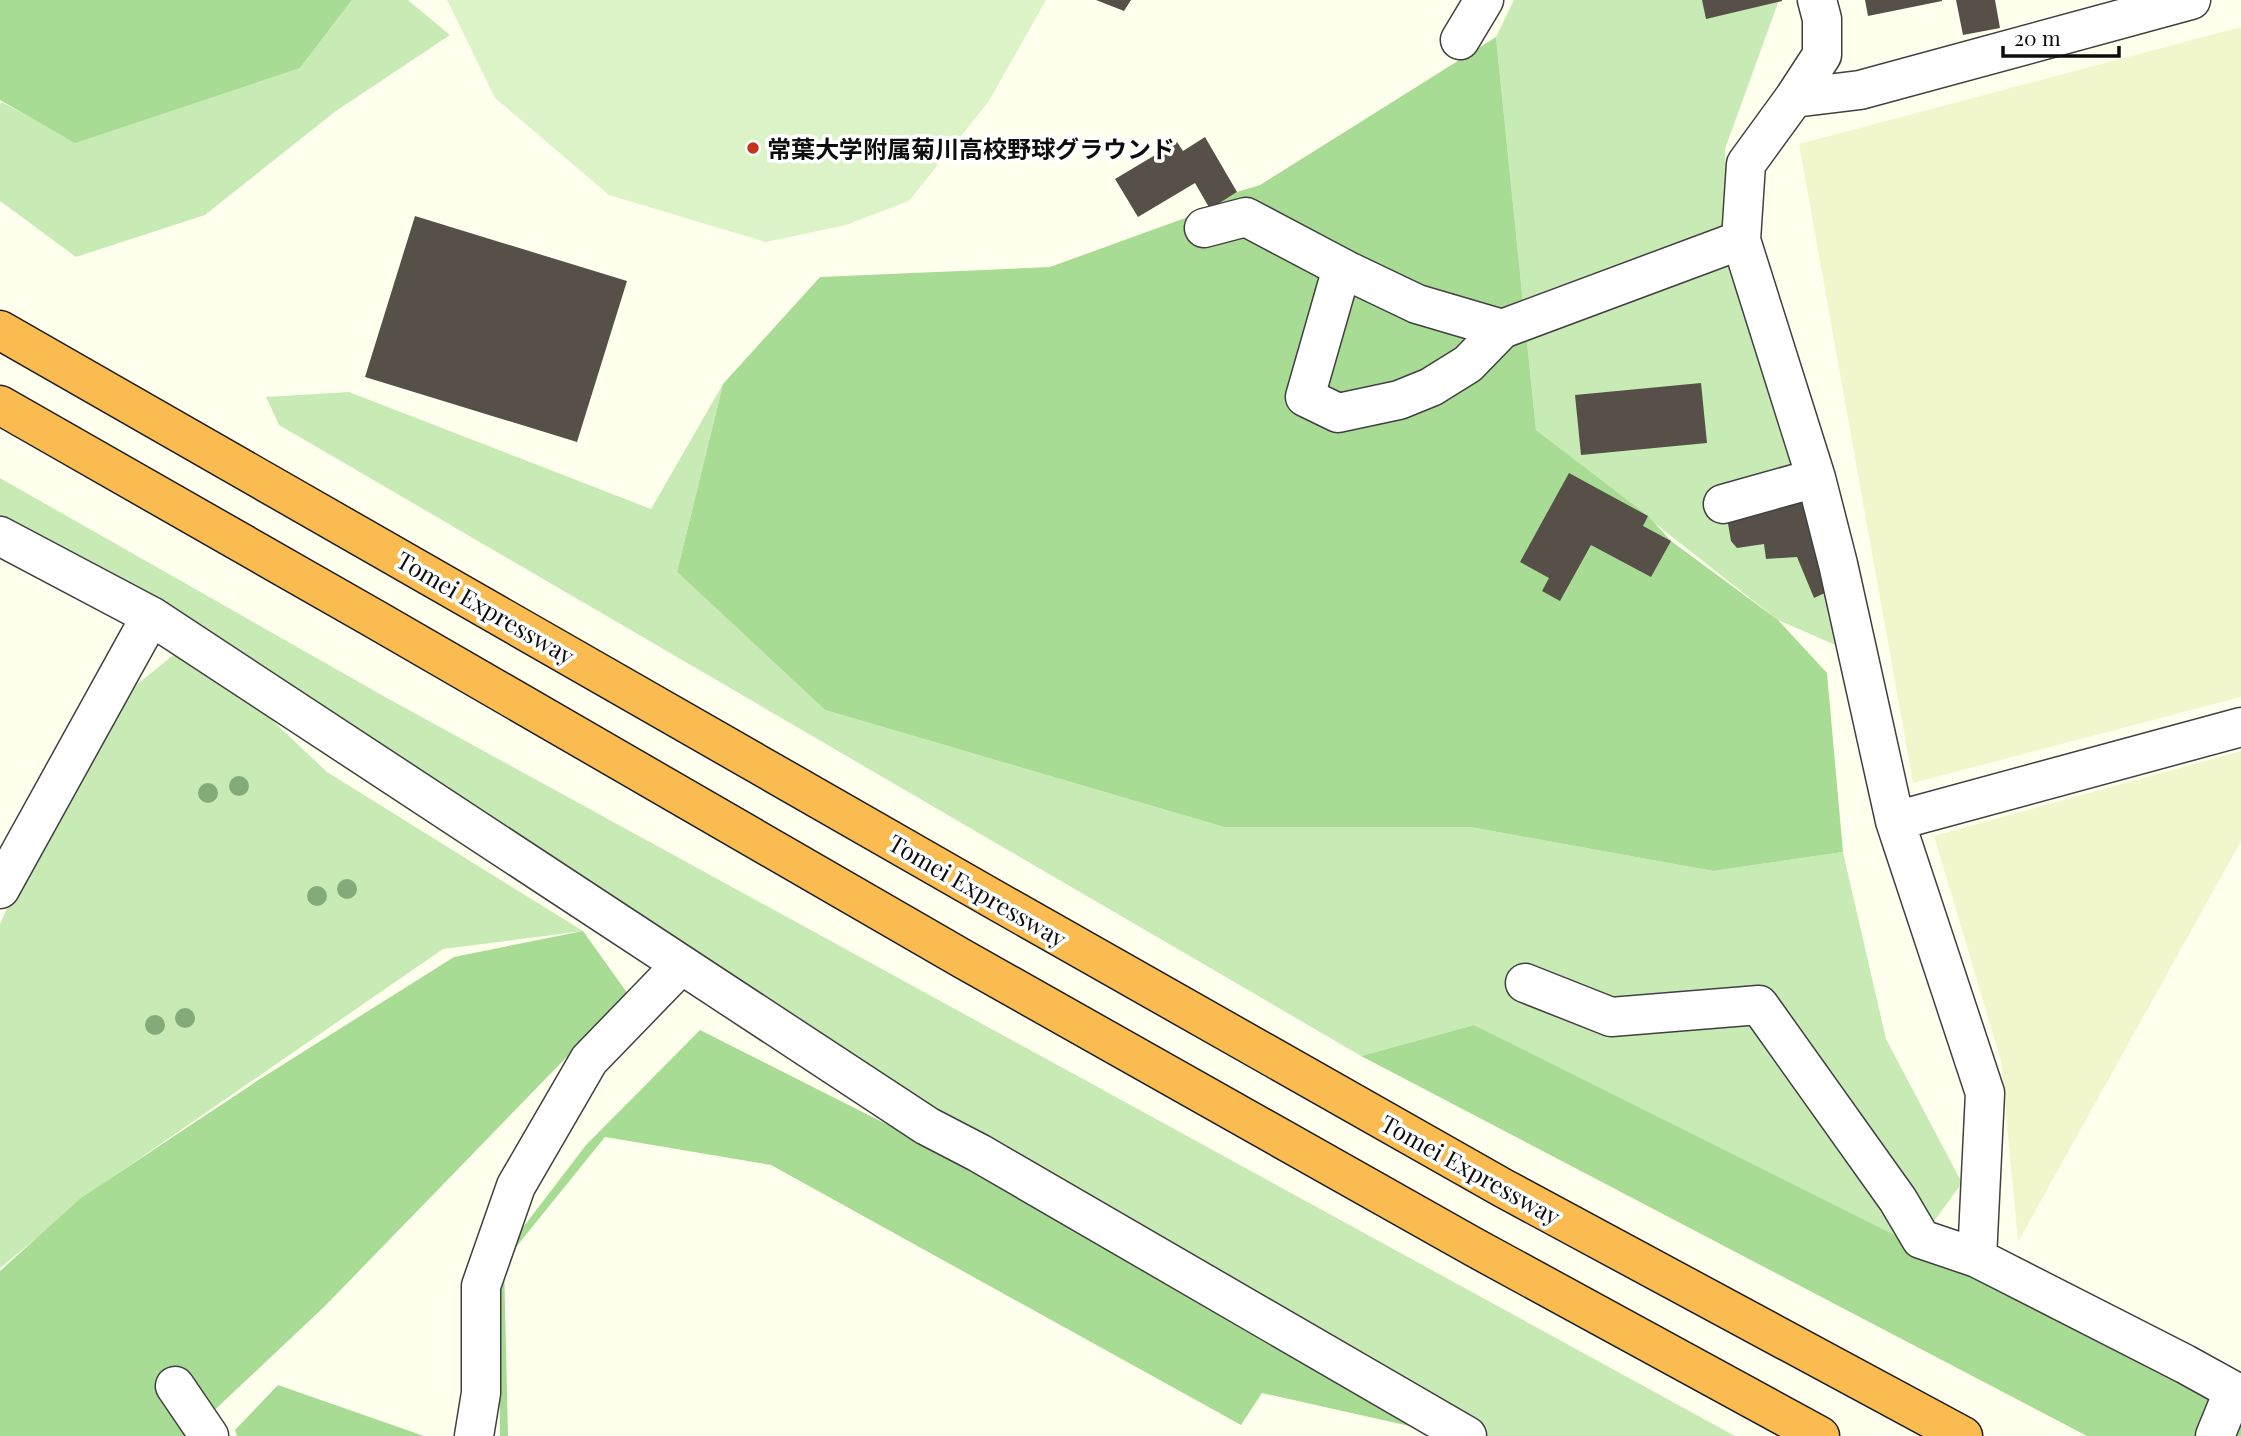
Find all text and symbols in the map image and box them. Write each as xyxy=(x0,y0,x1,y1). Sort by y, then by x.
scale bar xyxy=(2003,14,2118,58)
text: 20 m xyxy=(2014,23,2061,51)
place label: 常葉大学附属菊川高校野球グラウンド xyxy=(767,132,1175,164)
marker: 常葉大学附属菊川高校野球グラウンド xyxy=(745,140,761,156)
street label: Tomei Expressway xyxy=(391,543,581,671)
street label: Tomei Expressway xyxy=(883,826,1073,954)
street label: Tomei Expressway xyxy=(1376,1106,1566,1232)

